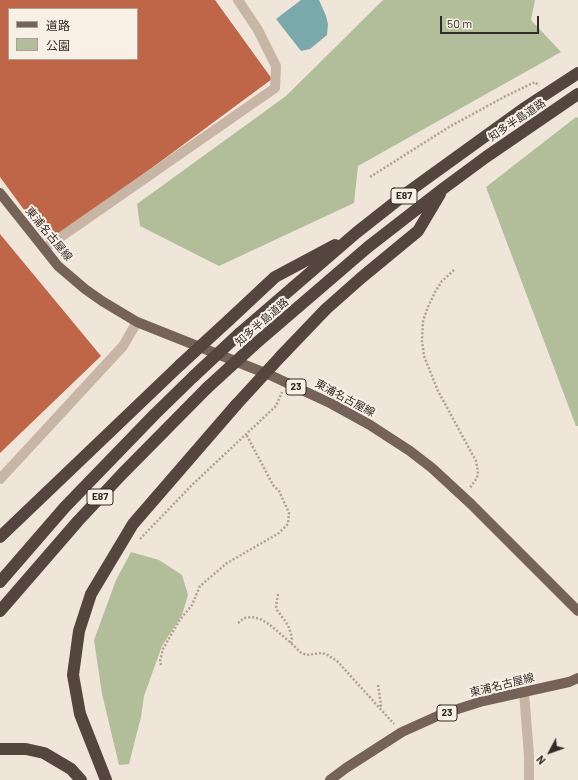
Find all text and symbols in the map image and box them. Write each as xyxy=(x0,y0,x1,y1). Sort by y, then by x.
legend xyxy=(8,8,138,60)
scale bar xyxy=(442,8,541,34)
text: 50 m xyxy=(447,16,472,30)
text: 道路 xyxy=(46,18,70,32)
text: 公園 xyxy=(46,38,70,52)
street label: 知多半島道路 xyxy=(486,96,548,144)
road number: E87 xyxy=(391,188,417,204)
street label: 東浦名古屋線 xyxy=(23,204,75,264)
street label: 知多半島道路 xyxy=(233,295,291,349)
street label: 東浦名古屋線 xyxy=(313,377,377,419)
road number: 23 xyxy=(286,379,306,395)
road number: E87 xyxy=(87,489,113,505)
street label: 東浦名古屋線 xyxy=(468,671,536,699)
road number: 23 xyxy=(437,705,457,721)
north arrow xyxy=(530,732,570,772)
text: N xyxy=(533,753,548,767)

